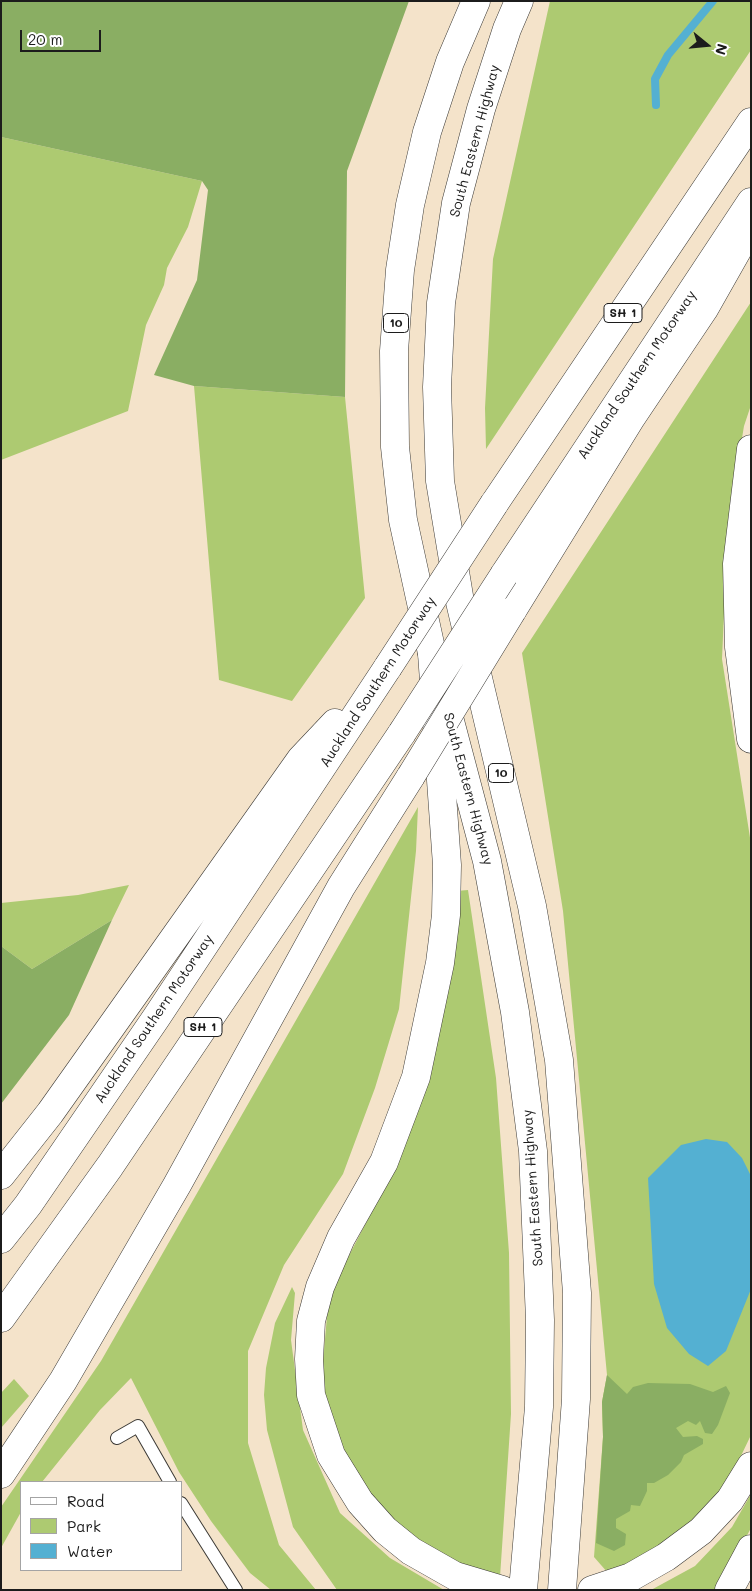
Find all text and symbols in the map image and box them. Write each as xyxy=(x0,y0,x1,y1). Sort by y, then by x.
scale bar xyxy=(22,20,104,52)
north arrow xyxy=(682,20,732,70)
text: 20 m xyxy=(28,29,62,49)
text: N xyxy=(711,42,732,57)
street label: South Eastern Highway xyxy=(447,63,503,219)
street label: Auckland Southern Motorway xyxy=(574,287,700,463)
road number: SH 1 xyxy=(604,304,642,322)
road number: 10 xyxy=(384,314,408,332)
street label: Auckland Southern Motorway xyxy=(316,594,440,770)
street label: South Eastern Highway xyxy=(440,711,496,867)
road number: 10 xyxy=(488,764,514,782)
street label: Auckland Southern Motorway xyxy=(91,931,217,1107)
road number: SH 1 xyxy=(184,1018,222,1036)
street label: South Eastern Highway xyxy=(519,1109,547,1267)
legend xyxy=(20,1481,182,1571)
text: Road xyxy=(67,1491,104,1511)
text: Park xyxy=(67,1516,101,1536)
text: Water xyxy=(67,1541,113,1561)

